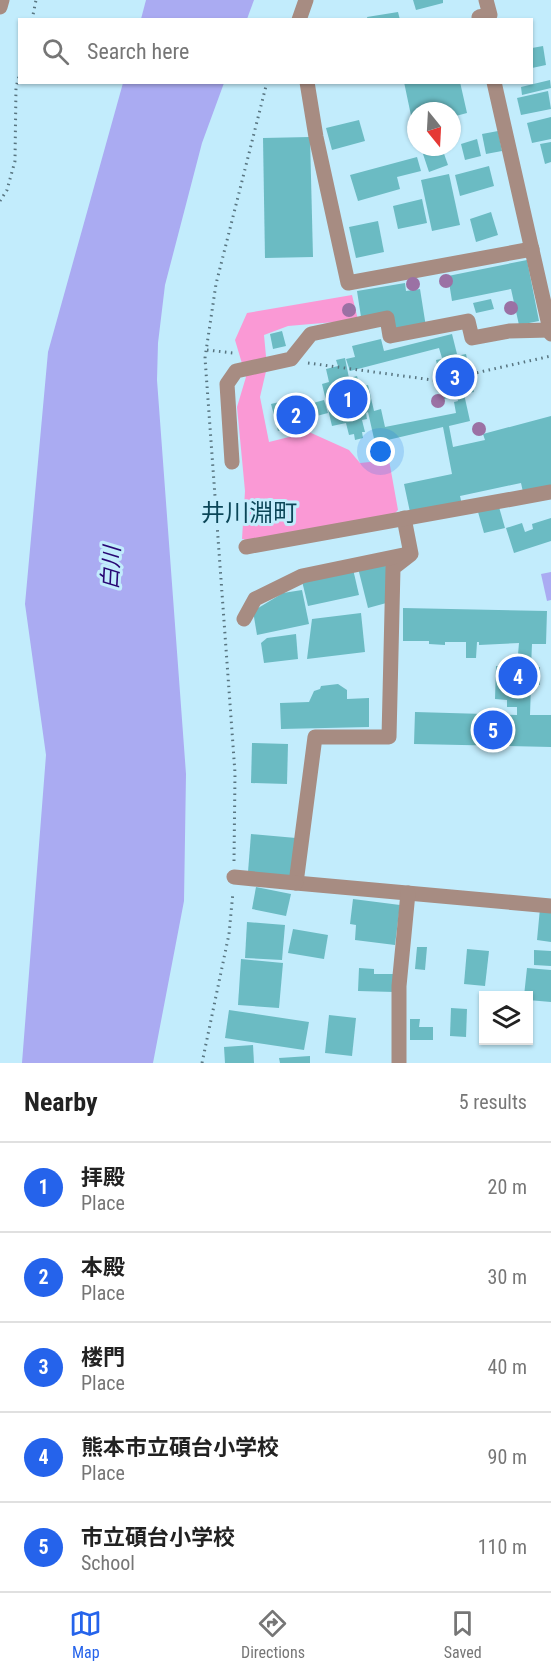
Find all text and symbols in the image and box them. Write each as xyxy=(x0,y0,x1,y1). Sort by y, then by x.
search box xyxy=(18,18,533,84)
icon: search xyxy=(39,35,72,68)
text: Search here xyxy=(87,39,189,64)
north arrow xyxy=(407,102,461,156)
pin: 3 xyxy=(436,354,474,400)
pin: 1 xyxy=(328,376,368,422)
pin: 2 xyxy=(276,392,316,438)
your location xyxy=(366,437,395,466)
district label: 井川淵町 xyxy=(201,499,297,527)
water label: 白川 xyxy=(97,543,125,591)
pin: 4 xyxy=(498,654,538,698)
pin: 5 xyxy=(474,708,512,752)
map controls xyxy=(479,991,533,1045)
button: layers xyxy=(479,991,533,1045)
text: Nearby xyxy=(24,1087,98,1117)
text: 5 results xyxy=(459,1090,527,1114)
text: 拝殿 xyxy=(81,1165,125,1190)
text: 1 xyxy=(38,1175,49,1199)
text: 20 m xyxy=(488,1175,527,1199)
text: Place xyxy=(81,1191,125,1215)
text: 本殿 xyxy=(81,1255,125,1280)
text: 2 xyxy=(38,1265,49,1289)
text: 30 m xyxy=(488,1265,527,1289)
text: Place xyxy=(81,1281,125,1305)
text: 楼門 xyxy=(81,1345,125,1370)
text: 3 xyxy=(38,1355,49,1379)
text: 40 m xyxy=(488,1355,527,1379)
text: Place xyxy=(81,1371,125,1395)
text: 熊本市立碩台小学校 xyxy=(81,1435,279,1460)
text: 4 xyxy=(38,1445,49,1469)
text: 90 m xyxy=(488,1445,527,1469)
text: Place xyxy=(81,1461,125,1485)
text: 市立碩台小学校 xyxy=(81,1525,235,1550)
text: 5 xyxy=(38,1535,49,1559)
text: 110 m xyxy=(478,1535,527,1559)
text: School xyxy=(81,1551,135,1575)
tab: Map xyxy=(69,1607,102,1662)
tab: Directions xyxy=(241,1607,305,1662)
tab: Saved xyxy=(444,1607,482,1662)

